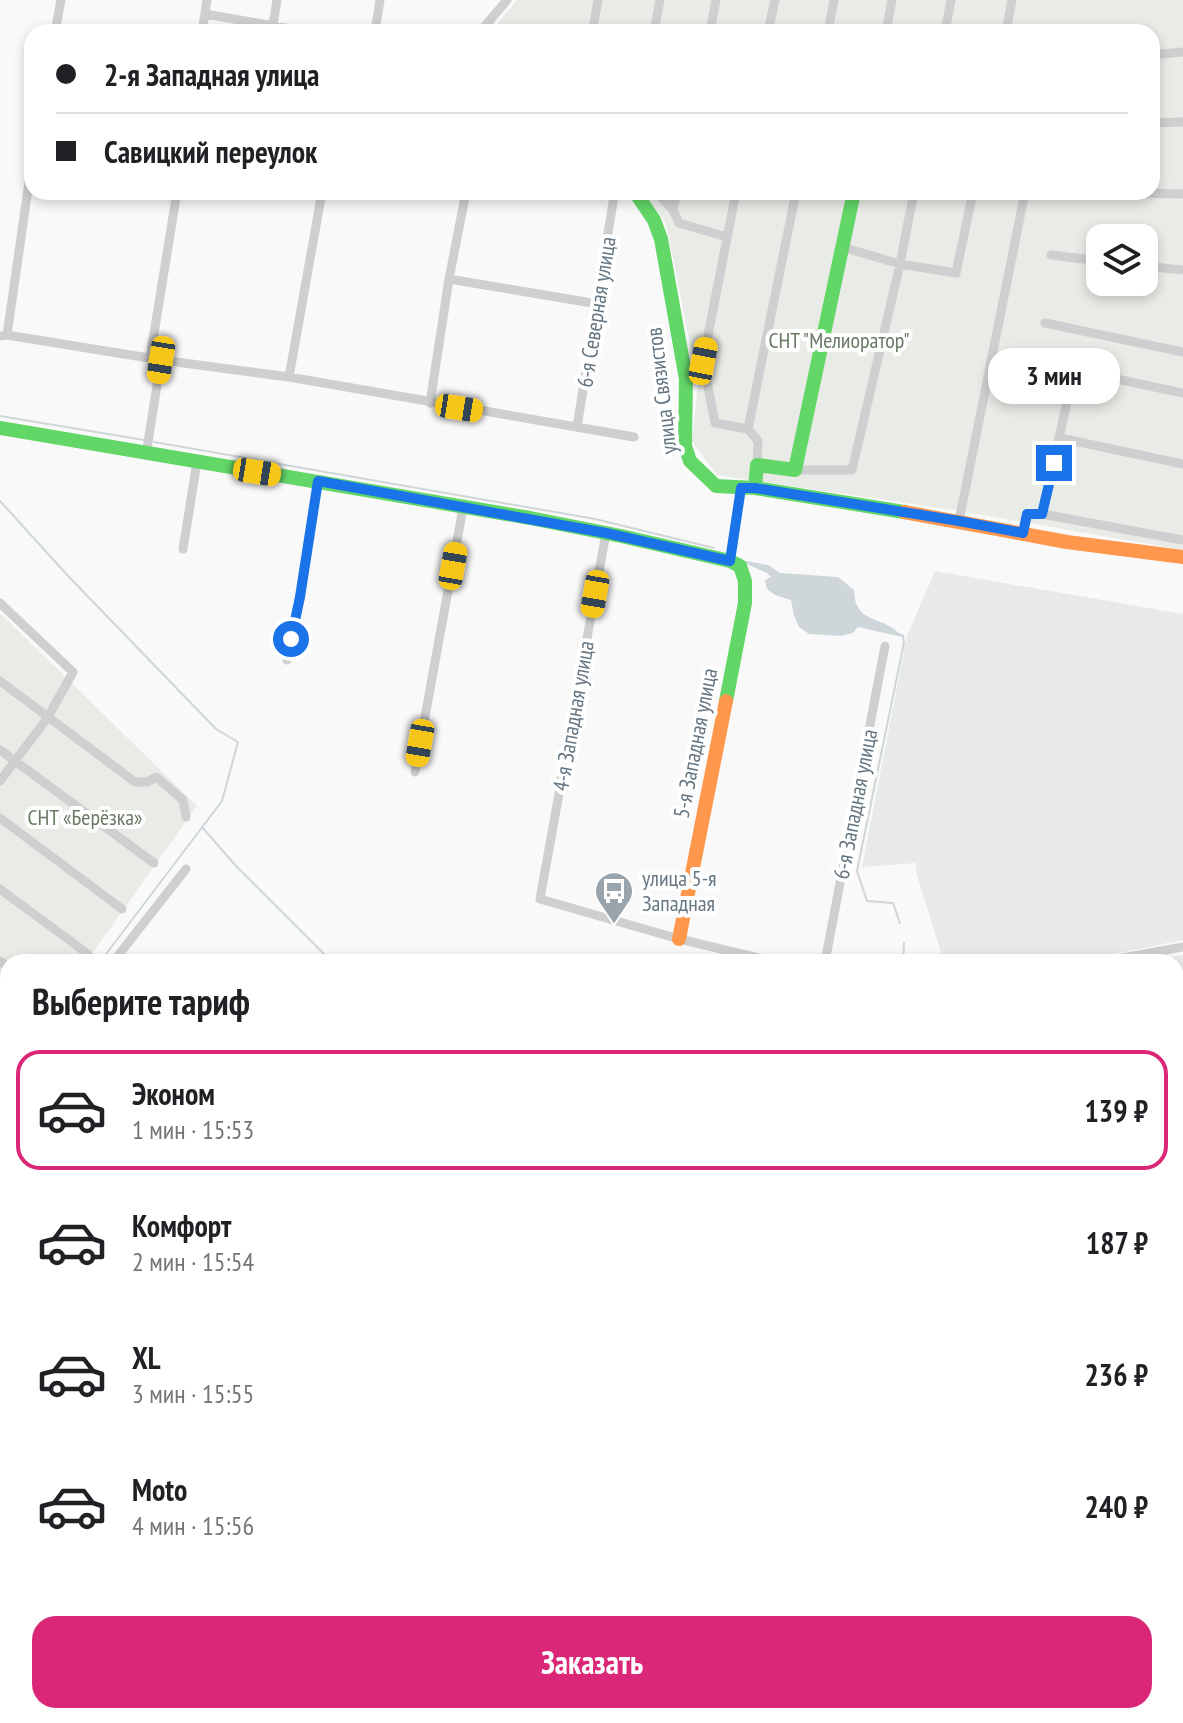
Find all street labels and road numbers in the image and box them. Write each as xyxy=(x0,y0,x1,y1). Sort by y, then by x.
street label: 6-я Северная улица xyxy=(570,235,622,389)
street label: улица Связистов xyxy=(639,326,683,456)
street label: 4-я Западная улица xyxy=(546,639,600,793)
street label: 5-я Западная улица xyxy=(667,666,723,820)
street label: 6-я Западная улица xyxy=(827,727,883,881)

